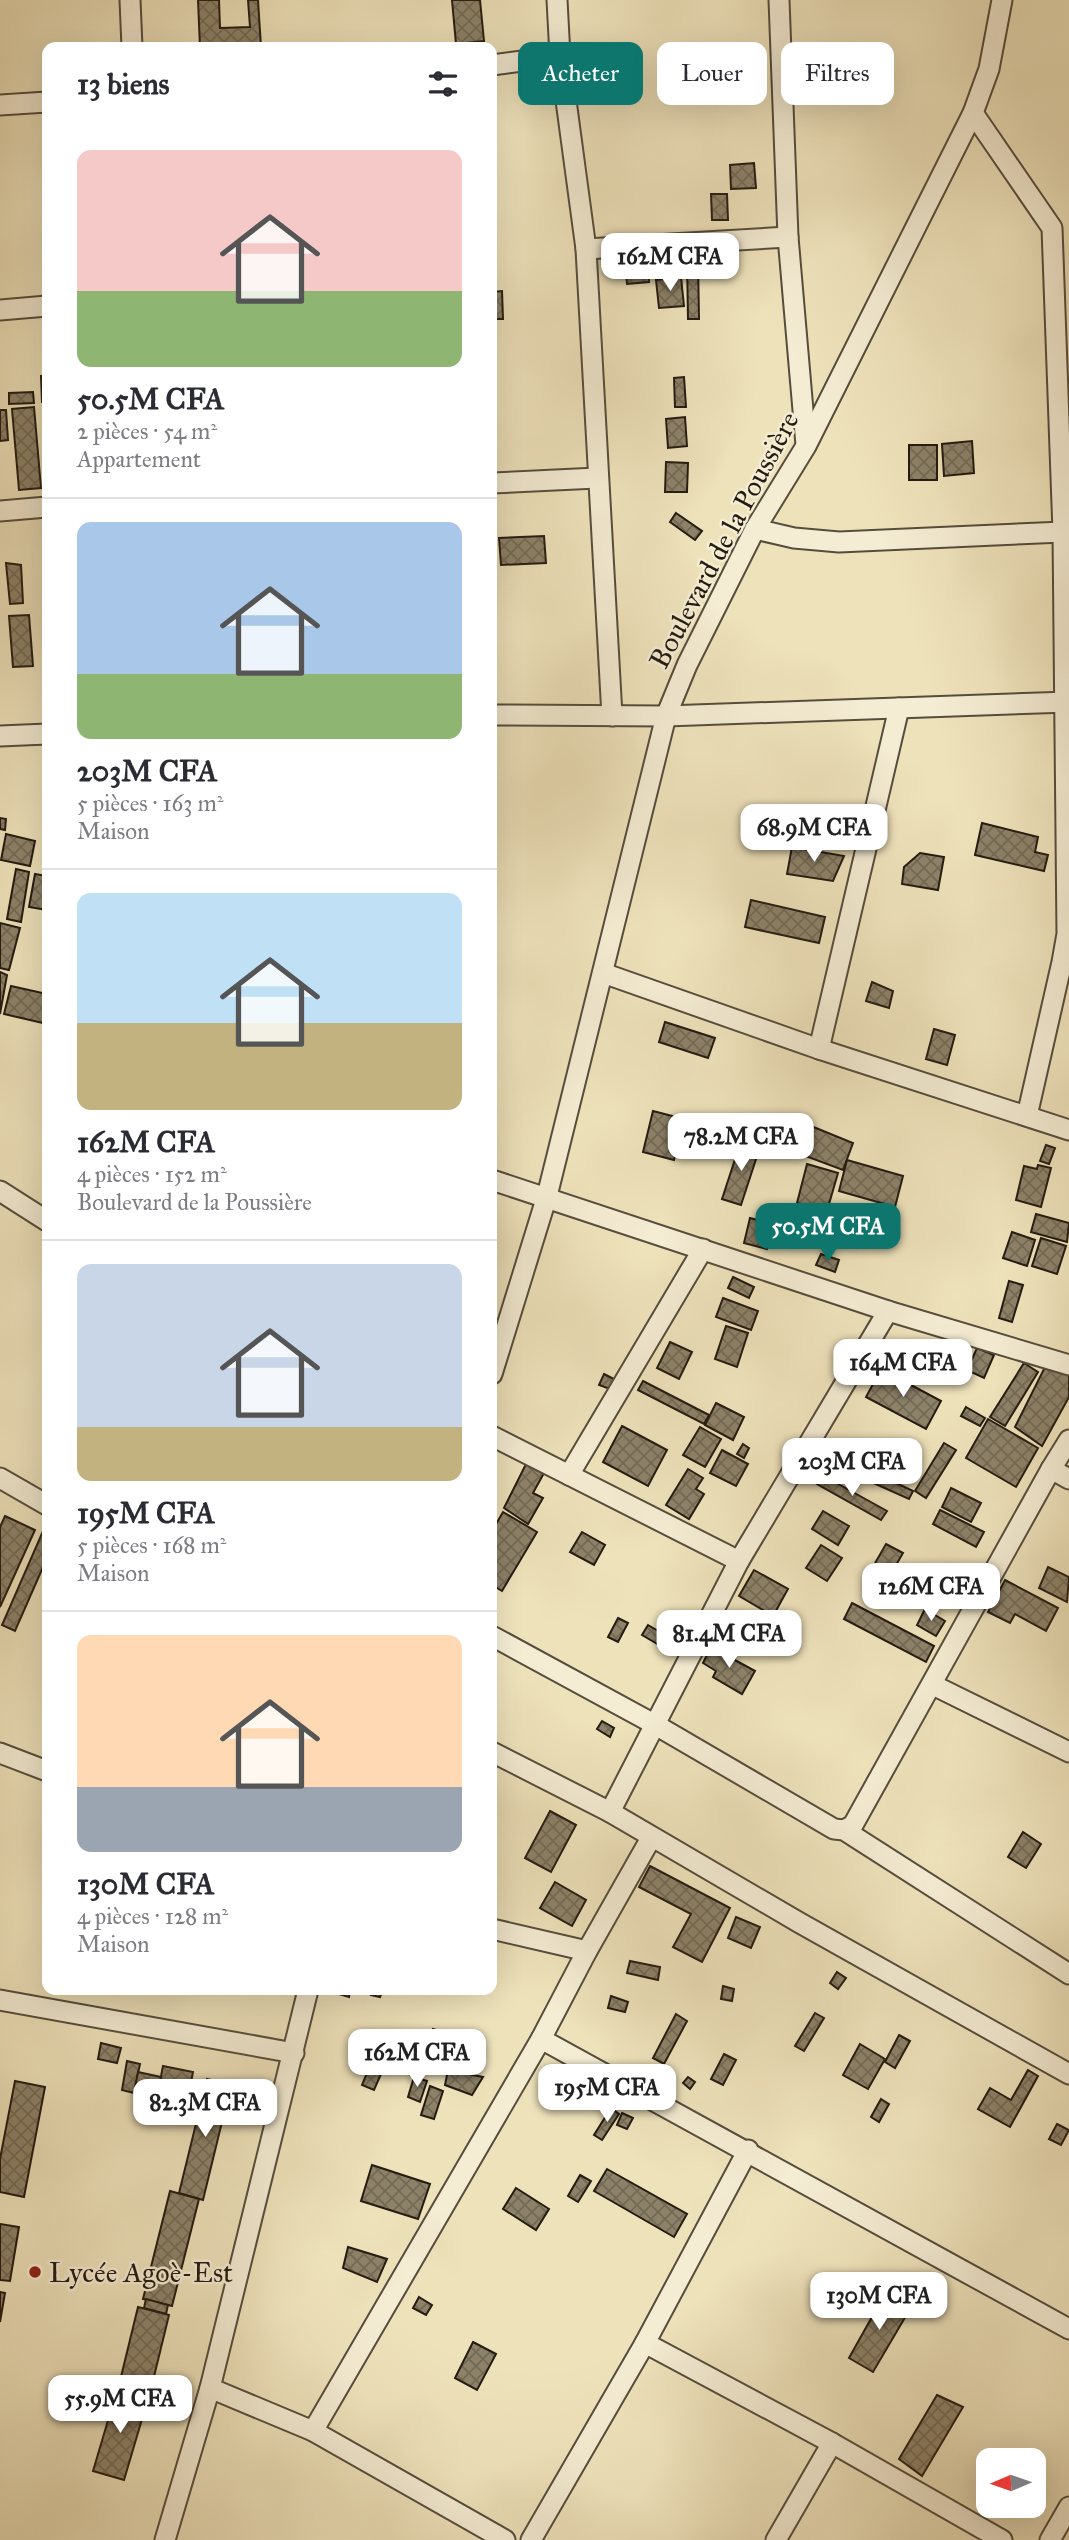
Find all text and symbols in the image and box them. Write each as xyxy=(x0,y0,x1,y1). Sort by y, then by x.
chip: Acheter xyxy=(518,42,643,105)
chip: Louer xyxy=(657,42,767,105)
chip: Filtres xyxy=(781,42,894,105)
icon: filters xyxy=(424,65,462,103)
text: 13 biens xyxy=(77,66,170,102)
icon: home xyxy=(207,196,333,322)
pin: 162M CFA xyxy=(598,233,742,293)
text: 162M CFA xyxy=(617,242,723,270)
text: 50.5M CFA xyxy=(77,381,224,417)
street label: Boulevard de la Poussière xyxy=(641,406,807,674)
text: 2 pièces · 54 m² xyxy=(77,417,217,445)
text: Appartement xyxy=(77,445,201,473)
icon: home xyxy=(207,568,333,694)
text: 203M CFA xyxy=(77,753,217,789)
text: 5 pièces · 163 m² xyxy=(77,789,224,817)
pin: 68.9M CFA xyxy=(734,804,894,864)
text: 68.9M CFA xyxy=(757,813,871,841)
text: Maison xyxy=(77,817,149,845)
icon: home xyxy=(207,939,333,1065)
pin: 78.2M CFA xyxy=(661,1114,821,1173)
text: 78.2M CFA xyxy=(684,1122,798,1150)
text: 162M CFA xyxy=(77,1124,215,1160)
text: 4 pièces · 152 m² xyxy=(77,1160,227,1188)
text: Boulevard de la Poussière xyxy=(77,1188,312,1216)
pin: 50.5M CFA xyxy=(748,1204,908,1263)
text: 50.5M CFA xyxy=(772,1212,884,1240)
icon: home xyxy=(207,1310,333,1436)
pin: 164M CFA xyxy=(831,1340,975,1399)
text: 164M CFA xyxy=(849,1348,957,1376)
pin: 203M CFA xyxy=(780,1438,924,1498)
text: 203M CFA xyxy=(798,1447,906,1475)
text: 195M CFA xyxy=(77,1495,215,1531)
text: 5 pièces · 168 m² xyxy=(77,1531,227,1559)
text: Maison xyxy=(77,1559,149,1587)
pin: 126M CFA xyxy=(859,1564,1003,1623)
text: 126M CFA xyxy=(878,1572,984,1600)
pin: 81.4M CFA xyxy=(649,1610,809,1670)
text: 81.4M CFA xyxy=(673,1619,785,1647)
icon: home xyxy=(207,1681,333,1807)
text: 130M CFA xyxy=(77,1866,214,1902)
text: 4 pièces · 128 m² xyxy=(77,1902,228,1930)
text: Maison xyxy=(77,1930,149,1958)
pin: 162M CFA xyxy=(345,2030,489,2089)
text: 162M CFA xyxy=(364,2038,470,2066)
pin: 195M CFA xyxy=(535,2064,679,2124)
text: 195M CFA xyxy=(554,2073,660,2101)
pin: 82.3M CFA xyxy=(125,2080,285,2139)
text: 82.3M CFA xyxy=(149,2088,261,2116)
place label: Lycée Agoè-Est xyxy=(49,2255,233,2290)
marker: Lycée Agoè-Est xyxy=(27,2264,43,2280)
pin: 130M CFA xyxy=(807,2272,951,2332)
text: 130M CFA xyxy=(826,2281,932,2309)
pin: 55.9M CFA xyxy=(40,2376,200,2435)
text: 55.9M CFA xyxy=(64,2384,176,2412)
north arrow xyxy=(976,2448,1046,2518)
map controls xyxy=(976,2448,1046,2518)

